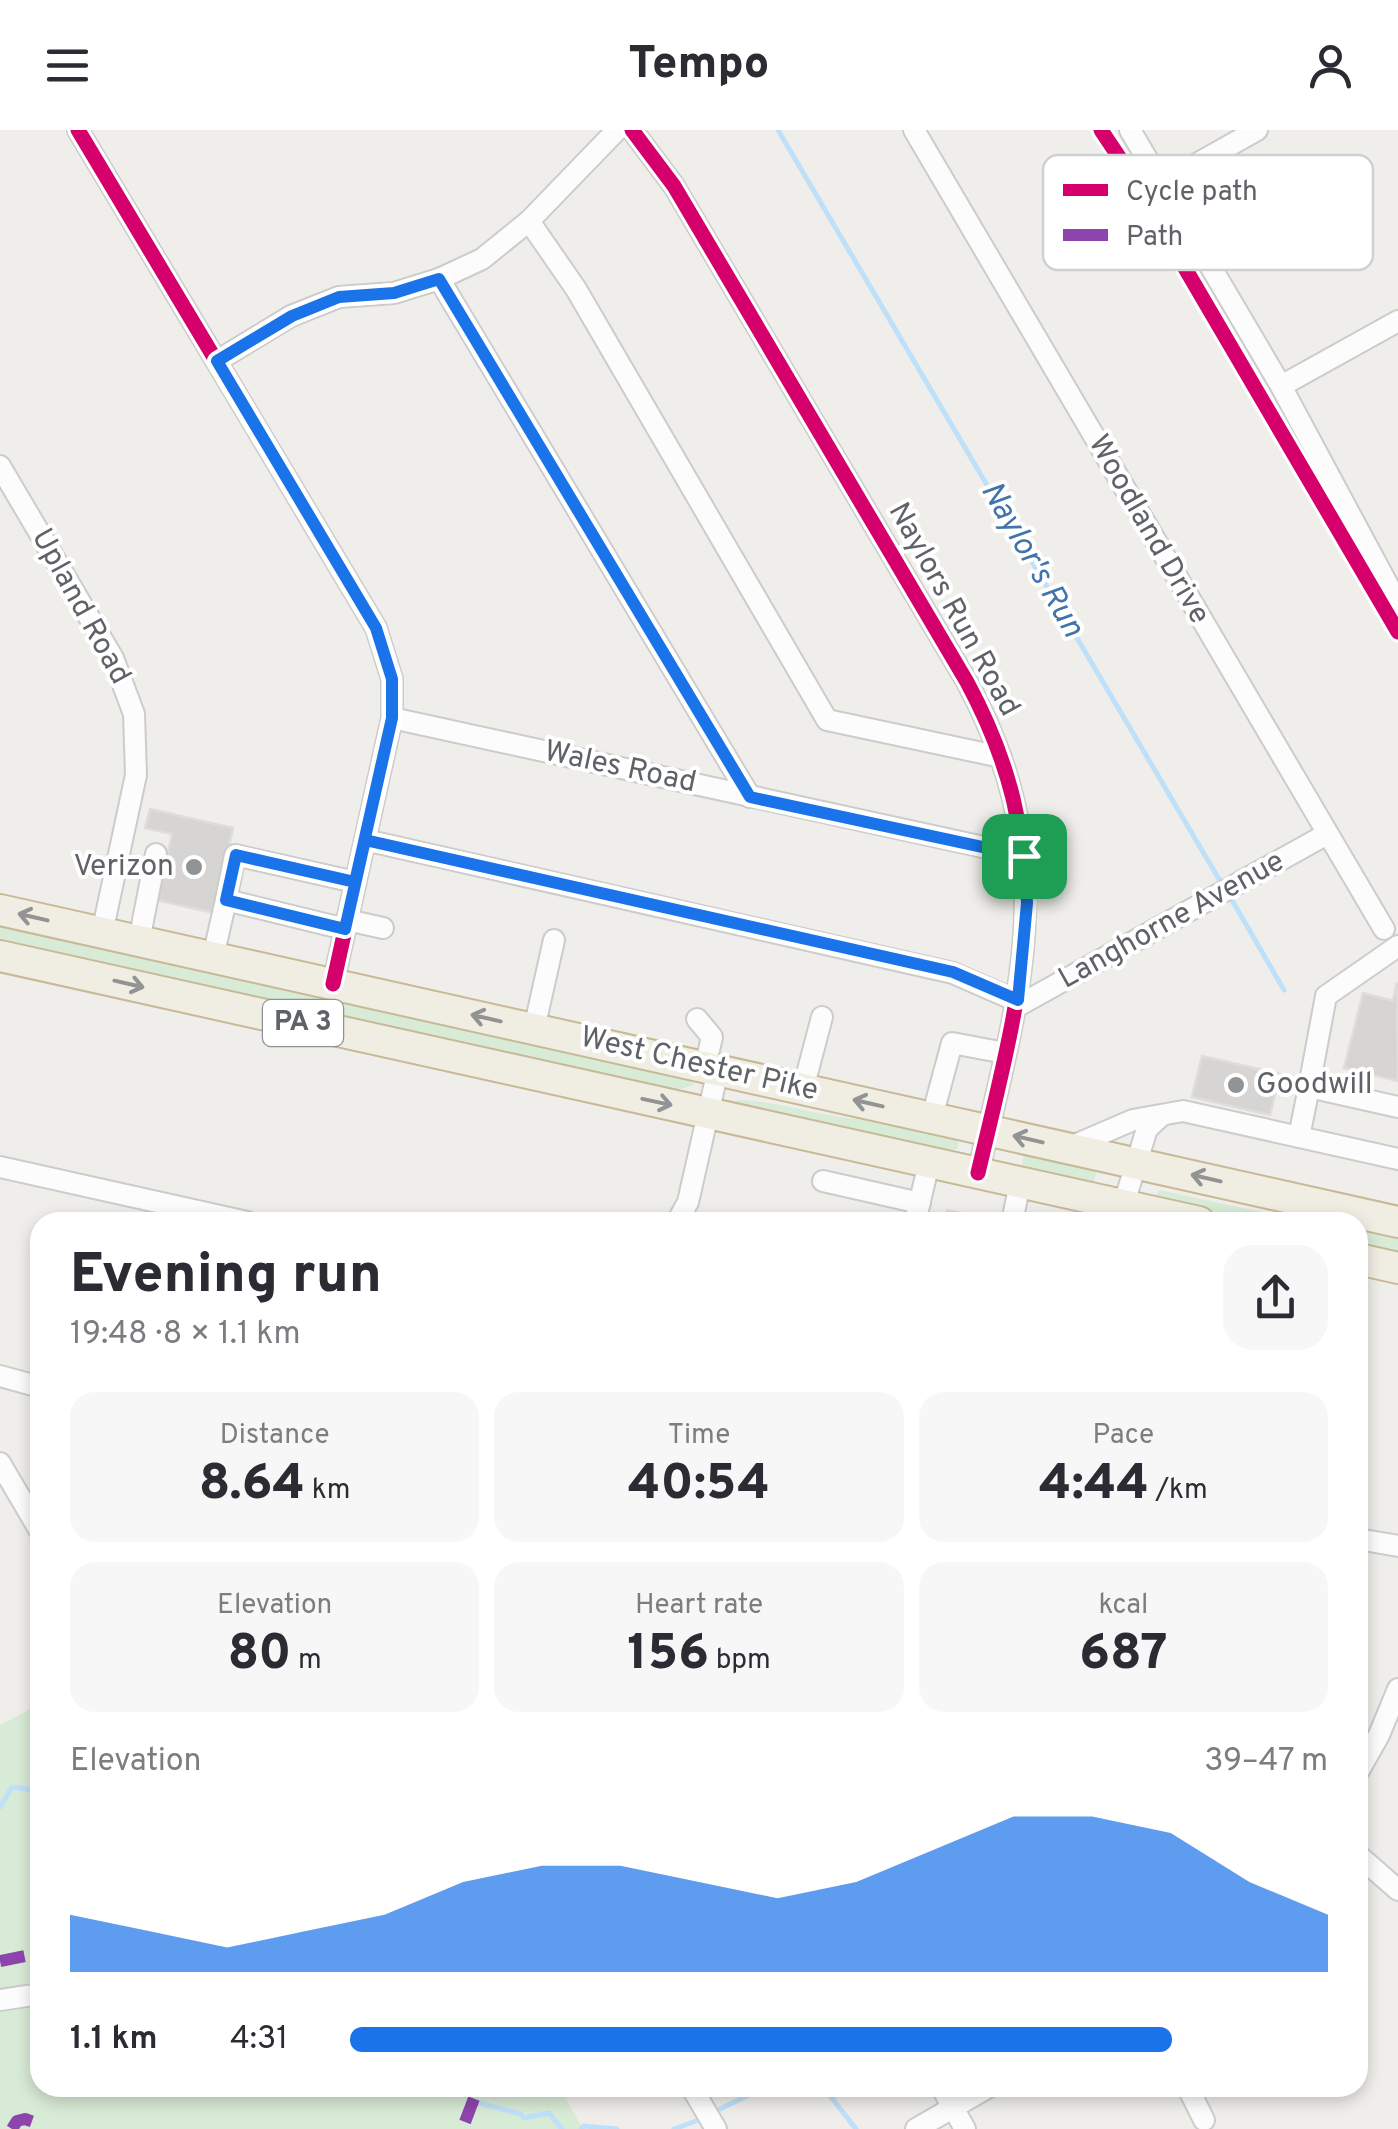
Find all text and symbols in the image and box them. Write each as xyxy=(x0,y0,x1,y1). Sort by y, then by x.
text: Tempo xyxy=(629,37,769,94)
icon: menu xyxy=(40,38,95,93)
icon: person xyxy=(1303,38,1358,93)
legend xyxy=(1043,155,1373,270)
text: Cycle path xyxy=(1126,175,1258,211)
text: Path xyxy=(1126,220,1183,256)
street label: Woodland Drive xyxy=(1079,429,1217,631)
water label: Naylor's Run xyxy=(970,475,1092,646)
street label: Naylors Run Road xyxy=(879,497,1027,723)
street label: Upland Road xyxy=(22,523,138,691)
street label: Wales Road xyxy=(541,734,699,802)
pin xyxy=(982,814,1067,899)
icon: arrive xyxy=(997,829,1052,884)
street label: Langhorne Avenue xyxy=(1053,844,1291,998)
place label: Verizon xyxy=(73,849,174,886)
marker: Verizon xyxy=(183,856,205,878)
one-way arrow xyxy=(17,907,49,925)
one-way arrow xyxy=(112,976,144,995)
road number: PA 3 xyxy=(263,1000,343,1046)
one-way arrow xyxy=(471,1008,503,1026)
street label: West Chester Pike xyxy=(577,1020,821,1110)
place label: Goodwill xyxy=(1256,1067,1373,1104)
marker: Goodwill xyxy=(1225,1074,1247,1096)
one-way arrow xyxy=(853,1093,885,1111)
one-way arrow xyxy=(640,1094,672,1112)
one-way arrow xyxy=(1013,1128,1045,1147)
one-way arrow xyxy=(1191,1168,1223,1186)
text: Evening run xyxy=(70,1242,382,1312)
button: share xyxy=(1223,1245,1328,1350)
text: 19:48 · 8 × 1.1 km xyxy=(70,1315,301,1355)
text: Distance xyxy=(220,1418,330,1454)
text: Time xyxy=(668,1418,730,1454)
text: Pace xyxy=(1093,1418,1154,1454)
text: 8.64 xyxy=(199,1454,305,1517)
text: 40:54 xyxy=(628,1454,770,1517)
text: 4:44 xyxy=(1039,1454,1149,1517)
text: km xyxy=(305,1473,350,1509)
text: /km xyxy=(1149,1473,1208,1509)
text: Elevation xyxy=(217,1588,332,1624)
text: Heart rate xyxy=(635,1588,763,1624)
text: kcal xyxy=(1098,1588,1148,1624)
text: 80 xyxy=(227,1624,292,1687)
text: 156 xyxy=(627,1624,709,1687)
text: 687 xyxy=(1079,1624,1168,1687)
text: m xyxy=(292,1643,322,1679)
text: bpm xyxy=(709,1643,771,1679)
text: Elevation xyxy=(70,1742,202,1782)
text: 39–47 m xyxy=(1204,1742,1328,1782)
text: 1.1 km xyxy=(70,2020,158,2060)
text: 4:31 xyxy=(230,2020,288,2060)

